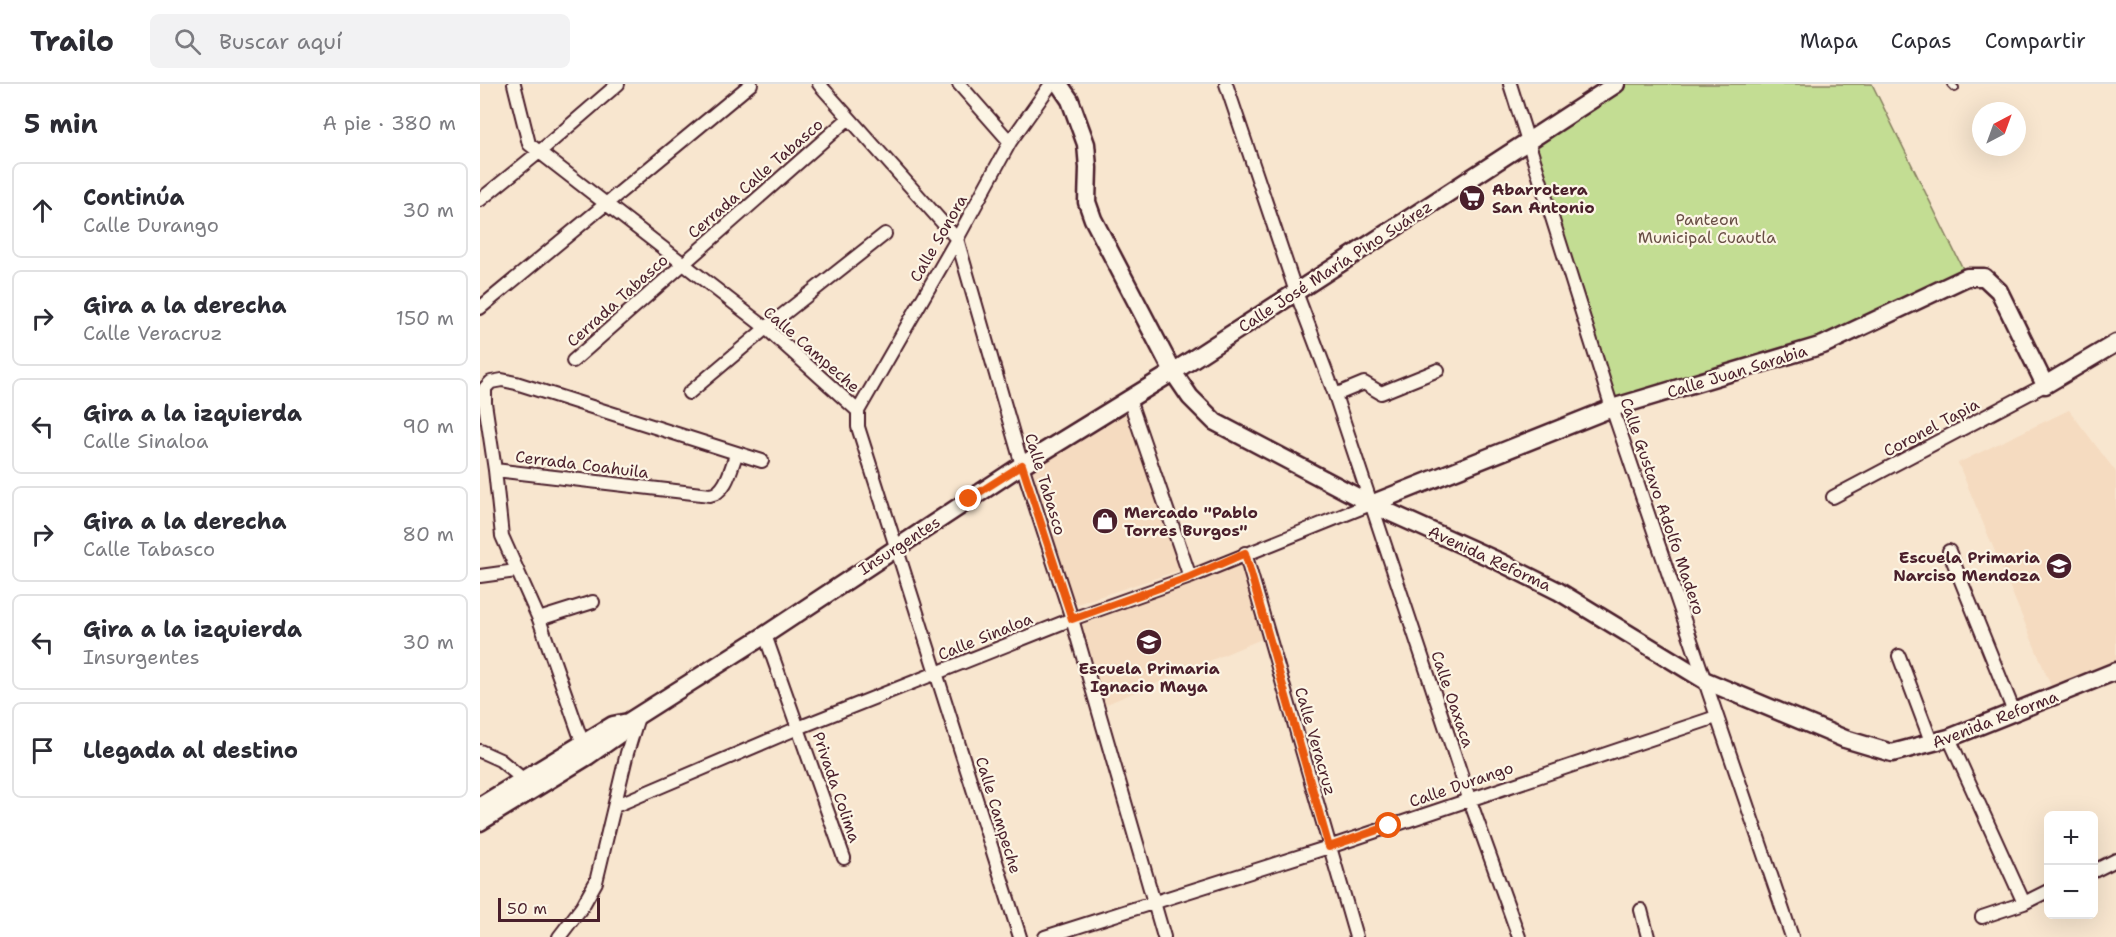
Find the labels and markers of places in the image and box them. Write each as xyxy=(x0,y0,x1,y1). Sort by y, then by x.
place label: Abarrotera San Antonio xyxy=(1492,179,1595,218)
supermarket icon: Abarrotera San Antonio xyxy=(1457,183,1487,213)
place label: Mercado "Pablo Torres Burgos" xyxy=(1124,502,1258,541)
shop icon: Mercado "Pablo Torres Burgos" xyxy=(1090,506,1120,536)
place label: Escuela Primaria Narciso Mendoza xyxy=(1893,547,2040,586)
school or university icon: Escuela Primaria Narciso Mendoza xyxy=(2044,551,2074,581)
school or university icon: Escuela Primaria Ignacio Maya xyxy=(1134,627,1164,657)
place label: Escuela Primaria Ignacio Maya xyxy=(1078,658,1220,697)

